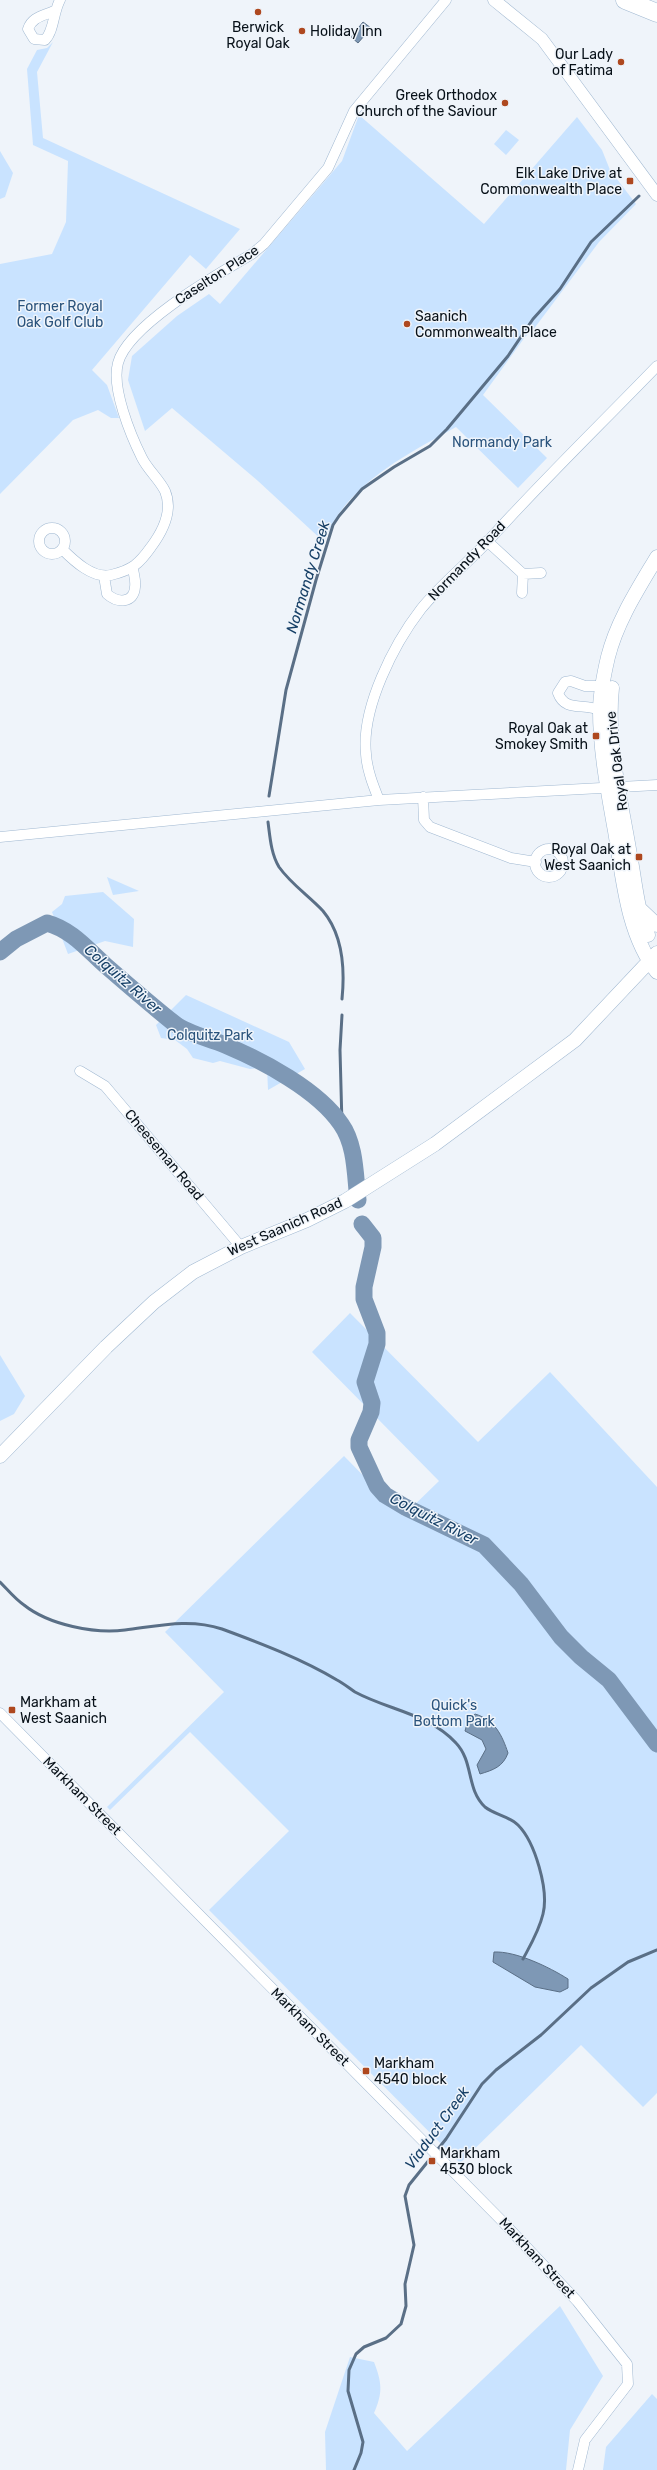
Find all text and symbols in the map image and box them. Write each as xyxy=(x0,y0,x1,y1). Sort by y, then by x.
marker: Berwick Royal Oak xyxy=(253,7,263,17)
place label: Berwick Royal Oak xyxy=(226,19,290,52)
place label: Holiday Inn xyxy=(310,23,382,40)
marker: Holiday Inn xyxy=(297,26,307,36)
place label: Our Lady of Fatima xyxy=(552,46,613,79)
marker: Our Lady of Fatima xyxy=(616,57,626,67)
place label: Greek Orthodox Church of the Saviour xyxy=(355,87,498,120)
marker: Greek Orthodox Church of the Saviour xyxy=(500,98,510,108)
place label: Elk Lake Drive at Commonwealth Place xyxy=(480,165,623,198)
marker: Elk Lake Drive at Commonwealth Place xyxy=(625,176,635,186)
street label: Caselton Place xyxy=(172,241,262,308)
park label: Former Royal Oak Golf Club xyxy=(17,298,103,331)
place label: Saanich Commonwealth Place xyxy=(415,308,557,341)
marker: Saanich Commonwealth Place xyxy=(402,319,412,329)
park label: Normandy Park xyxy=(452,434,553,451)
water label: Normandy Creek xyxy=(282,518,334,635)
street label: Normandy Road xyxy=(425,518,509,604)
street label: Royal Oak Drive xyxy=(602,710,632,812)
place label: Royal Oak at Smokey Smith xyxy=(495,720,589,753)
marker: Royal Oak at Smokey Smith xyxy=(591,731,601,741)
place label: Royal Oak at West Saanich xyxy=(544,841,632,874)
marker: Royal Oak at West Saanich xyxy=(634,852,644,862)
water label: Colquitz River xyxy=(81,941,166,1018)
park label: Colquitz Park xyxy=(167,1027,254,1044)
street label: Cheeseman Road xyxy=(121,1106,207,1204)
street label: West Saanich Road xyxy=(225,1194,345,1260)
water label: Colquitz River xyxy=(387,1489,482,1549)
place label: Markham at West Saanich xyxy=(20,1694,107,1727)
park label: Quick's Bottom Park xyxy=(413,1697,495,1730)
marker: Markham at West Saanich xyxy=(7,1705,17,1715)
street label: Markham Street xyxy=(39,1753,125,1839)
street label: Markham Street xyxy=(267,1984,353,2070)
place label: Markham 4540 block xyxy=(374,2055,448,2088)
marker: Markham 4540 block xyxy=(361,2066,371,2076)
water label: Viaduct Creek xyxy=(401,2083,473,2173)
place label: Markham 4530 block xyxy=(440,2145,513,2178)
marker: Markham 4530 block xyxy=(427,2156,437,2166)
street label: Markham Street xyxy=(495,2214,579,2302)

